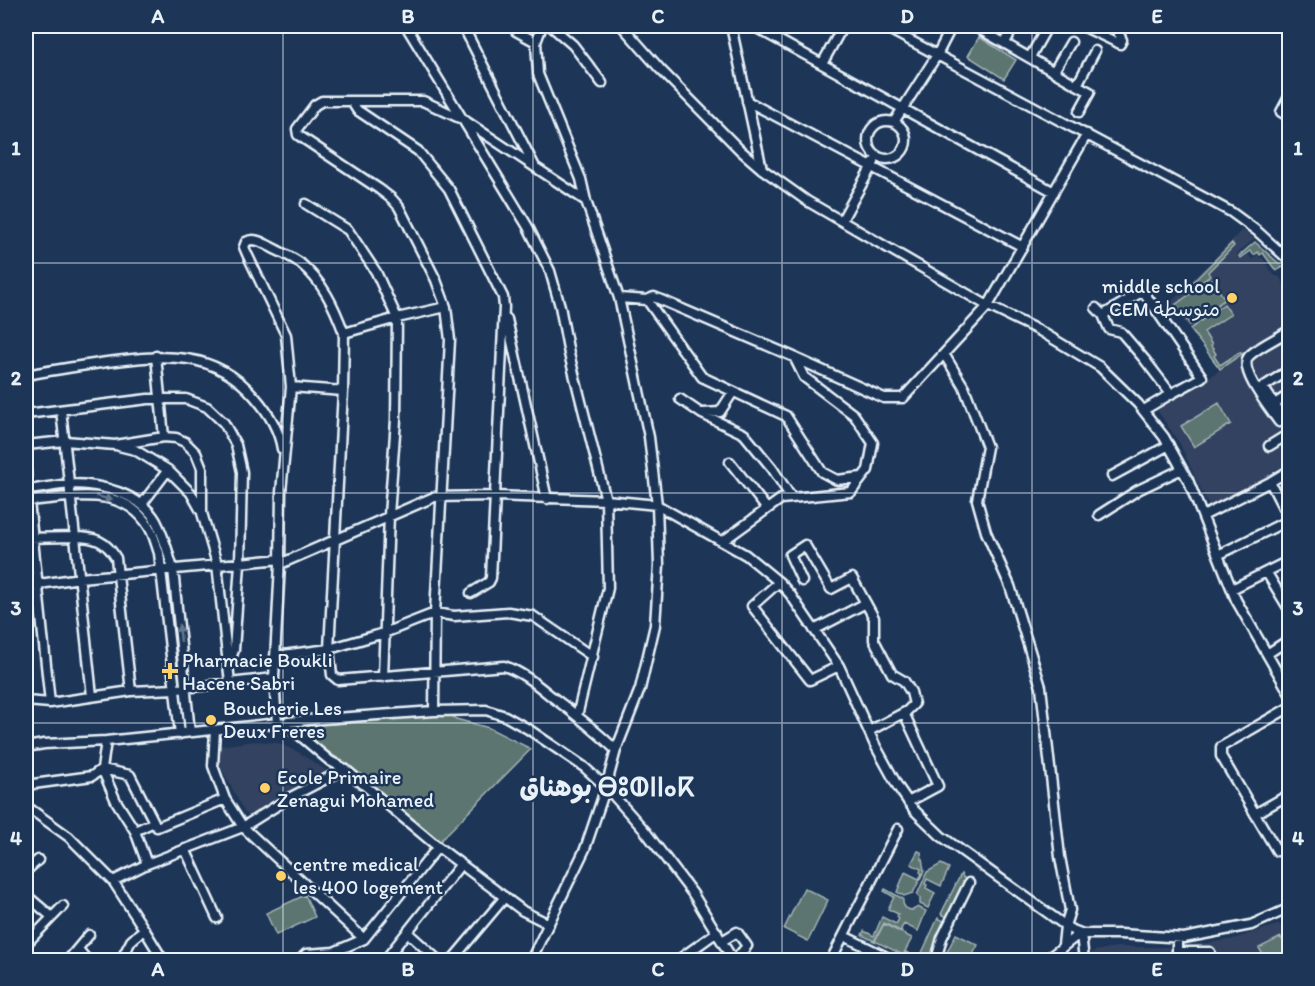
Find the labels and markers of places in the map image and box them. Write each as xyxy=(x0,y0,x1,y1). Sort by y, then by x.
place label: middle school CEM متوسطة xyxy=(1102,274,1220,321)
marker: middle school CEM متوسطة xyxy=(1225,291,1239,305)
place label: Pharmacie Boukli Hacene Sabri xyxy=(182,648,333,695)
marker: Pharmacie Boukli Hacene Sabri xyxy=(163,664,177,678)
place label: Boucherie Les Deux Freres xyxy=(223,696,342,743)
marker: Boucherie Les Deux Freres xyxy=(204,713,218,727)
place label: Ecole Primaire Zenagui Mohamed xyxy=(277,765,434,812)
marker: Ecole Primaire Zenagui Mohamed xyxy=(258,781,272,795)
place label: centre medical les 400 logement xyxy=(293,852,443,899)
marker: centre medical les 400 logement xyxy=(274,869,288,883)

